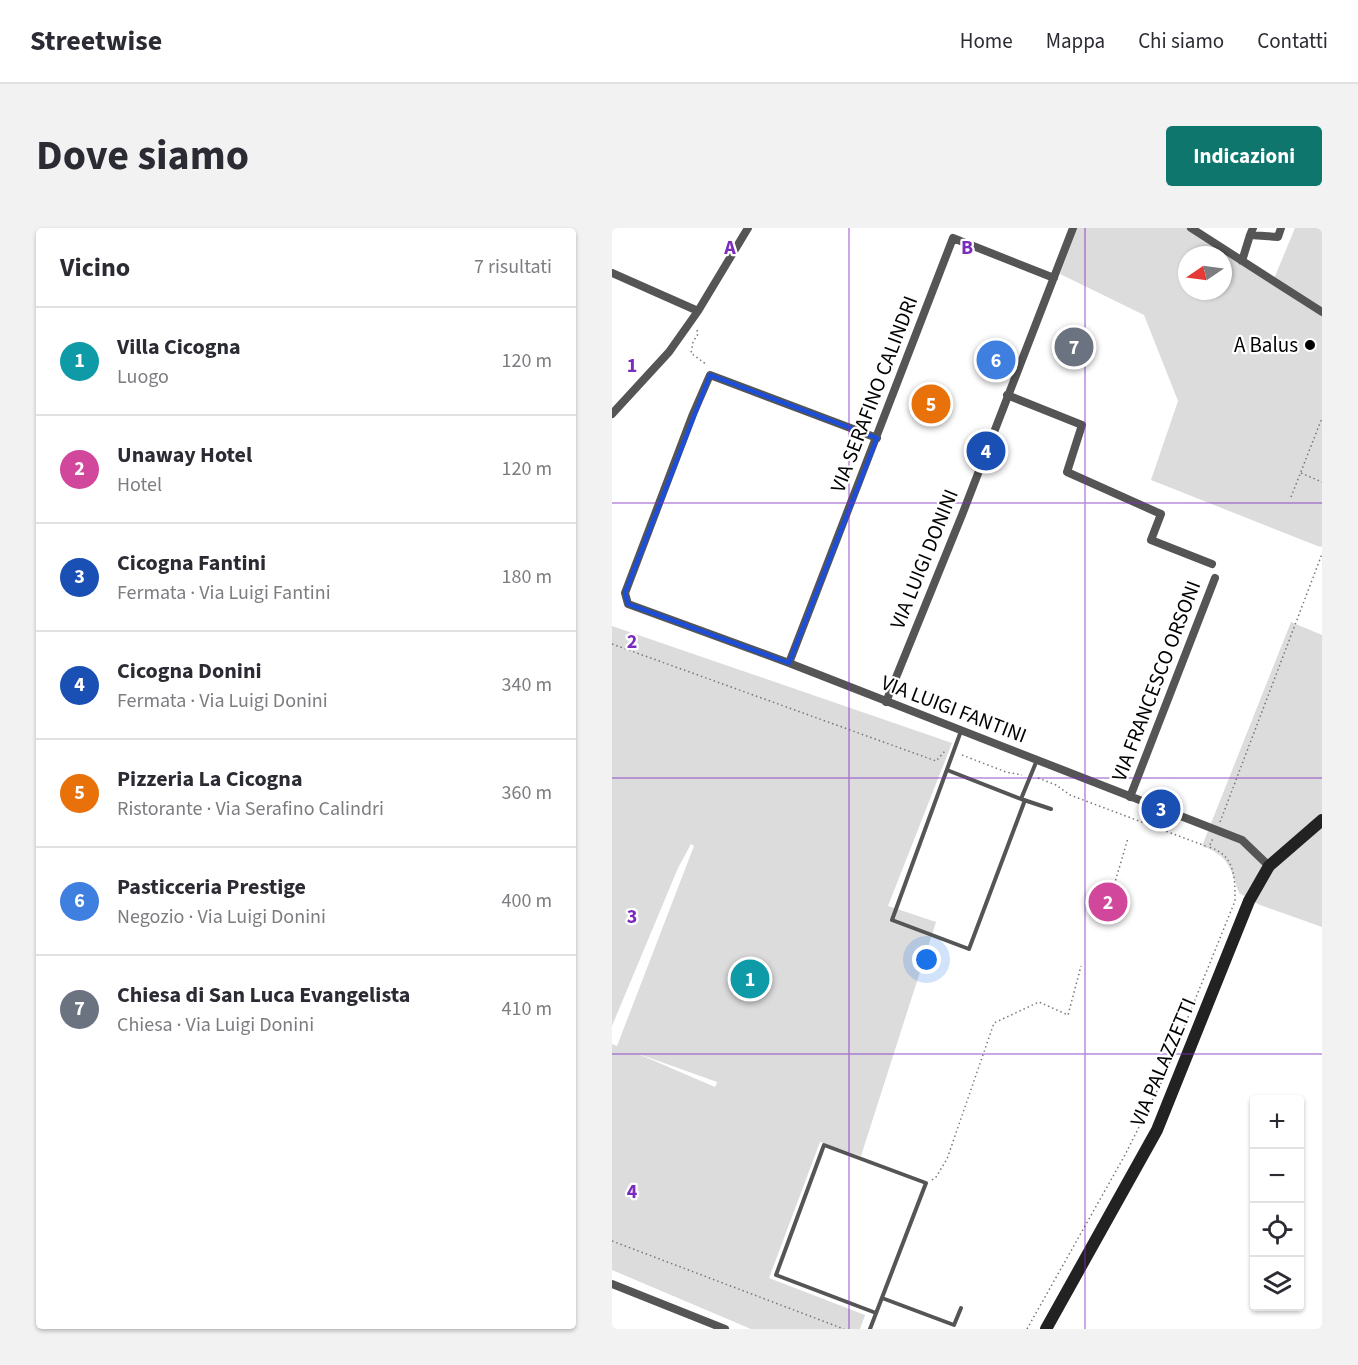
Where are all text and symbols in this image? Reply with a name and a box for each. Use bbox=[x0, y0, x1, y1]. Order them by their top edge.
text: Streetwise bbox=[30, 21, 162, 61]
text: Home bbox=[960, 26, 1013, 56]
text: Mappa bbox=[1046, 26, 1105, 56]
text: Chi siamo bbox=[1138, 26, 1224, 56]
text: Contatti bbox=[1257, 26, 1328, 56]
text: Dove siamo bbox=[36, 126, 249, 186]
button: Indicazioni bbox=[1166, 126, 1322, 186]
text: A bbox=[723, 234, 736, 262]
text: B bbox=[961, 234, 973, 262]
north arrow bbox=[1178, 246, 1232, 300]
text: Vicino bbox=[60, 249, 130, 286]
text: 7 risultati bbox=[474, 253, 552, 281]
street label: VIA SERAFINO CALINDRI bbox=[823, 291, 925, 497]
pin: 7 bbox=[1054, 324, 1094, 370]
place label: A Balus bbox=[1234, 330, 1298, 360]
text: Villa Cicogna bbox=[117, 331, 241, 363]
pin: 6 bbox=[976, 338, 1016, 382]
marker: A Balus bbox=[1303, 338, 1317, 352]
text: 1 bbox=[74, 347, 85, 375]
text: 120 m bbox=[502, 347, 552, 375]
text: 1 bbox=[627, 352, 637, 380]
text: Luogo bbox=[117, 363, 169, 391]
pin: 5 bbox=[912, 382, 950, 426]
pin: 4 bbox=[966, 428, 1006, 474]
text: Unaway Hotel bbox=[117, 439, 252, 471]
text: 2 bbox=[74, 455, 85, 483]
text: 120 m bbox=[502, 455, 552, 483]
text: Hotel bbox=[117, 471, 162, 499]
street label: VIA LUIGI DONINI bbox=[882, 485, 966, 633]
text: Cicogna Fantini bbox=[117, 547, 266, 579]
text: 3 bbox=[74, 563, 85, 591]
text: 180 m bbox=[502, 563, 552, 591]
street label: VIA FRANCESCO ORSONI bbox=[1104, 576, 1208, 786]
text: Fermata · Via Luigi Fantini bbox=[117, 579, 331, 607]
text: 2 bbox=[627, 628, 637, 656]
text: Cicogna Donini bbox=[117, 655, 262, 687]
street label: VIA LUIGI FANTINI bbox=[877, 667, 1031, 751]
text: 4 bbox=[74, 671, 85, 699]
text: 340 m bbox=[502, 671, 552, 699]
text: Fermata · Via Luigi Donini bbox=[117, 687, 328, 715]
text: Pizzeria La Cicogna bbox=[117, 763, 303, 795]
text: 5 bbox=[74, 779, 85, 807]
text: 360 m bbox=[502, 779, 552, 807]
pin: 3 bbox=[1142, 786, 1180, 832]
text: Ristorante · Via Serafino Calindri bbox=[117, 795, 384, 823]
text: Pasticceria Prestige bbox=[117, 871, 306, 903]
pin: 2 bbox=[1088, 880, 1128, 924]
text: 6 bbox=[74, 887, 85, 915]
text: 400 m bbox=[502, 887, 552, 915]
text: Negozio · Via Luigi Donini bbox=[117, 903, 326, 931]
text: 3 bbox=[627, 903, 637, 931]
your location bbox=[912, 945, 941, 974]
pin: 1 bbox=[730, 956, 770, 1002]
text: Chiesa di San Luca Evangelista bbox=[117, 979, 410, 1011]
street label: VIA PALAZZETTI bbox=[1122, 993, 1204, 1131]
text: 7 bbox=[74, 995, 85, 1023]
text: 410 m bbox=[502, 995, 552, 1023]
text: Chiesa · Via Luigi Donini bbox=[117, 1011, 314, 1039]
map controls bbox=[1250, 1095, 1304, 1311]
button: + bbox=[1250, 1095, 1304, 1149]
button: − bbox=[1250, 1149, 1304, 1203]
text: 4 bbox=[627, 1178, 638, 1206]
button: locate bbox=[1250, 1203, 1304, 1257]
button: layers bbox=[1250, 1257, 1304, 1311]

